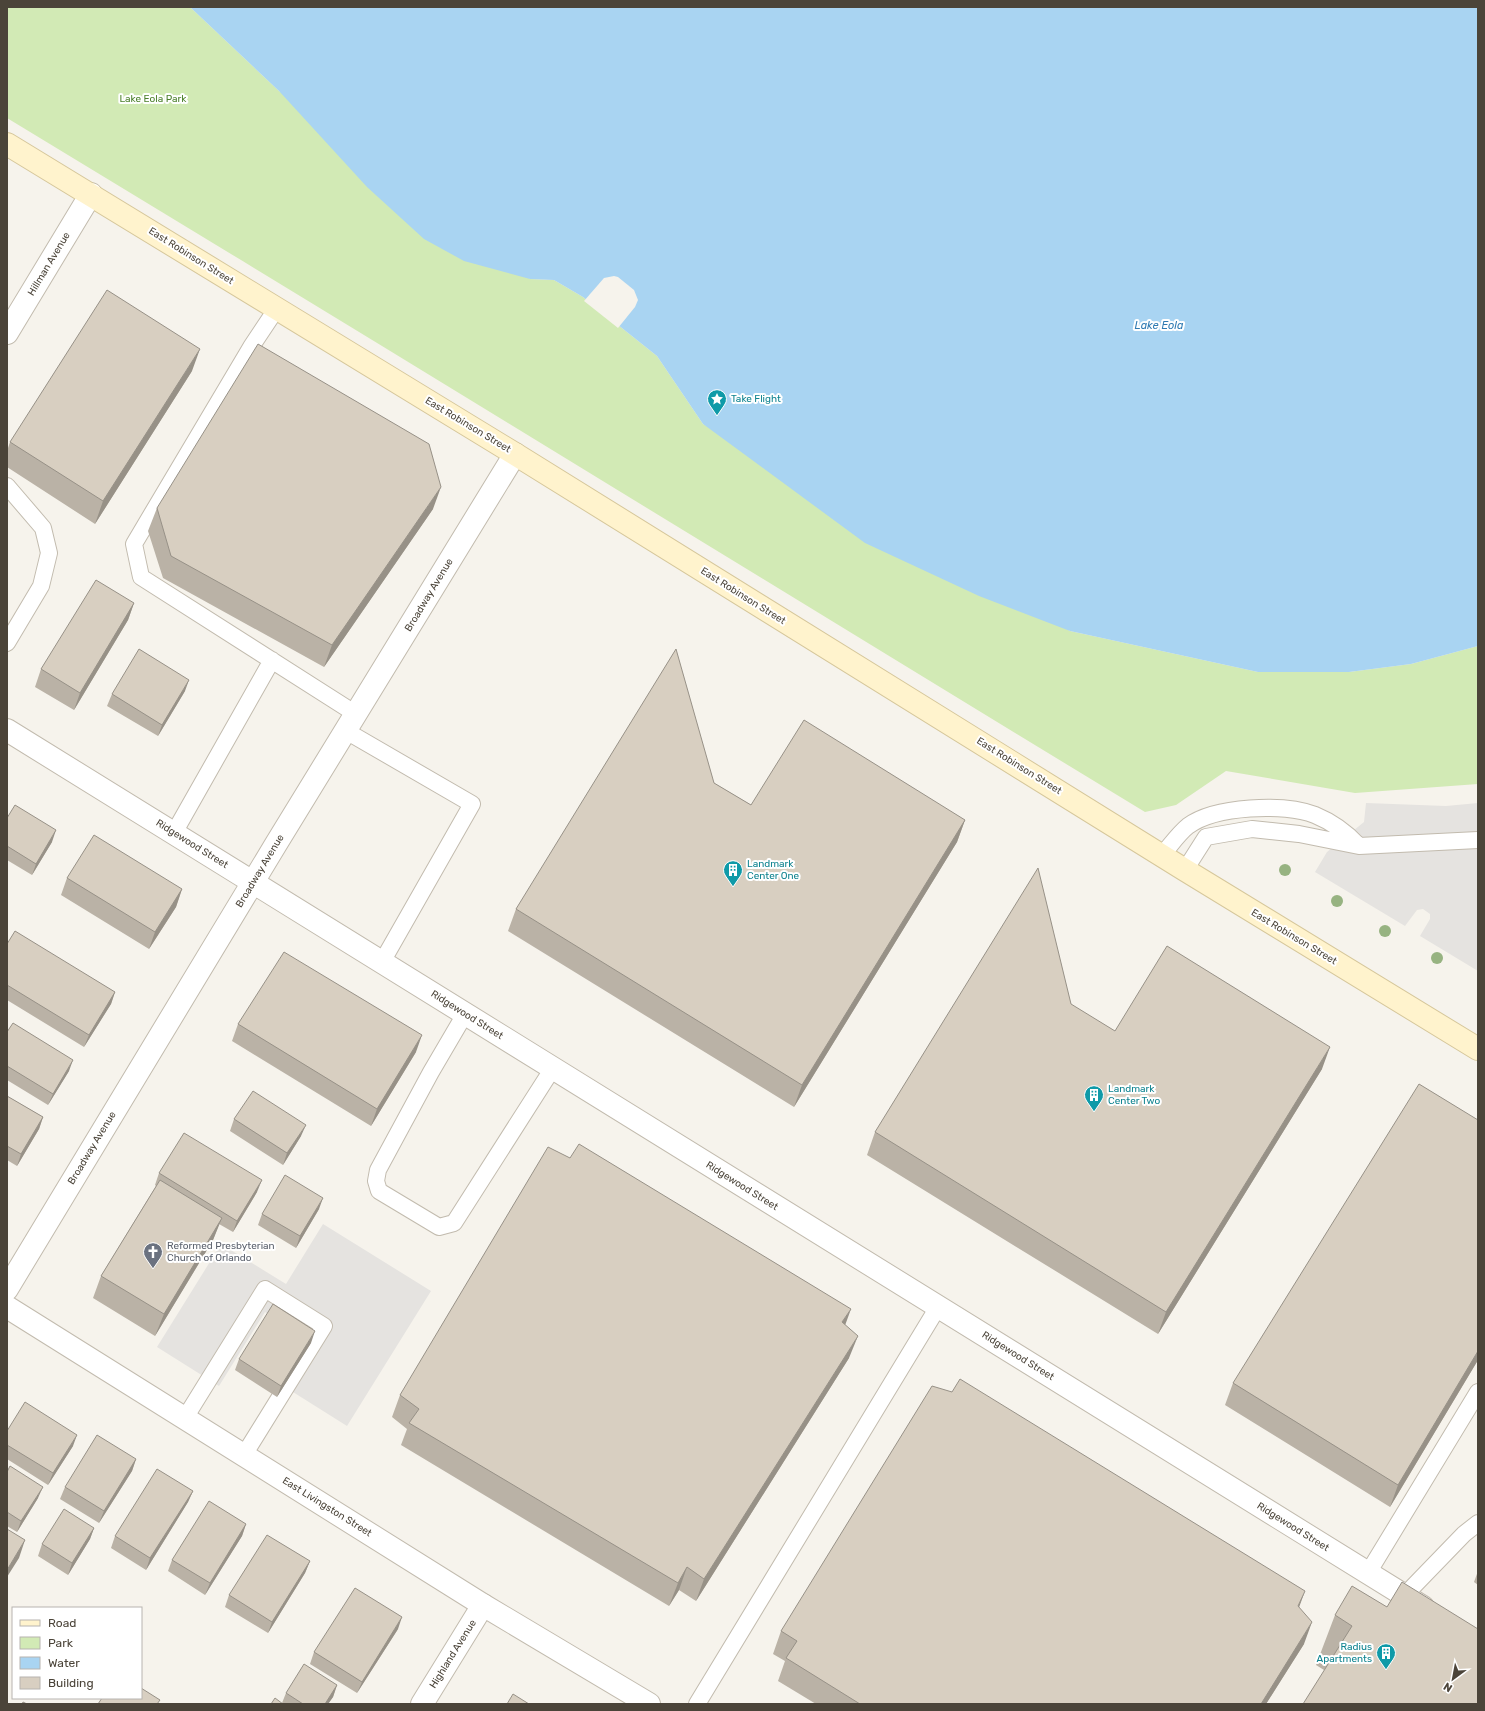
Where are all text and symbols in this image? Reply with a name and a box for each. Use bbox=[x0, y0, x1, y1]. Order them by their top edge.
park label: Lake Eola Park bbox=[119, 93, 187, 105]
street label: East Robinson Street bbox=[146, 225, 236, 287]
street label: Hillman Avenue bbox=[25, 230, 73, 298]
water label: Lake Eola bbox=[1135, 319, 1184, 332]
place icon: Take Flight bbox=[706, 388, 728, 416]
place label: Take Flight bbox=[731, 393, 781, 405]
street label: East Robinson Street bbox=[423, 395, 513, 455]
street label: Broadway Avenue bbox=[402, 556, 456, 634]
street label: East Robinson Street bbox=[698, 565, 788, 627]
street label: East Robinson Street bbox=[974, 735, 1064, 797]
street label: Ridgewood Street bbox=[154, 817, 230, 871]
street label: Broadway Avenue bbox=[233, 832, 287, 910]
place label: Landmark Center One bbox=[747, 858, 800, 882]
building icon: Landmark Center One bbox=[722, 859, 744, 887]
street label: East Robinson Street bbox=[1249, 907, 1339, 967]
street label: Ridgewood Street bbox=[429, 988, 505, 1042]
place label: Landmark Center Two bbox=[1108, 1083, 1160, 1107]
building icon: Landmark Center Two bbox=[1083, 1084, 1105, 1112]
street label: Broadway Avenue bbox=[65, 1109, 119, 1187]
street label: Ridgewood Street bbox=[704, 1159, 780, 1213]
place label: Reformed Presbyterian Church of Orlando bbox=[167, 1240, 275, 1264]
church icon: Reformed Presbyterian Church of Orlando bbox=[142, 1241, 164, 1269]
street label: Ridgewood Street bbox=[980, 1329, 1056, 1383]
street label: East Livingston Street bbox=[280, 1475, 374, 1539]
street label: Ridgewood Street bbox=[1255, 1500, 1331, 1554]
legend bbox=[12, 1607, 142, 1699]
text: Road bbox=[48, 1616, 76, 1630]
street label: Highland Avenue bbox=[427, 1617, 479, 1691]
text: Park bbox=[48, 1636, 74, 1650]
place label: Radius Apartments bbox=[1317, 1641, 1372, 1665]
building icon: Radius Apartments bbox=[1375, 1642, 1397, 1670]
text: Water bbox=[48, 1656, 80, 1670]
north arrow bbox=[1433, 1659, 1473, 1699]
text: Building bbox=[48, 1676, 94, 1690]
text: N bbox=[1441, 1679, 1455, 1695]

